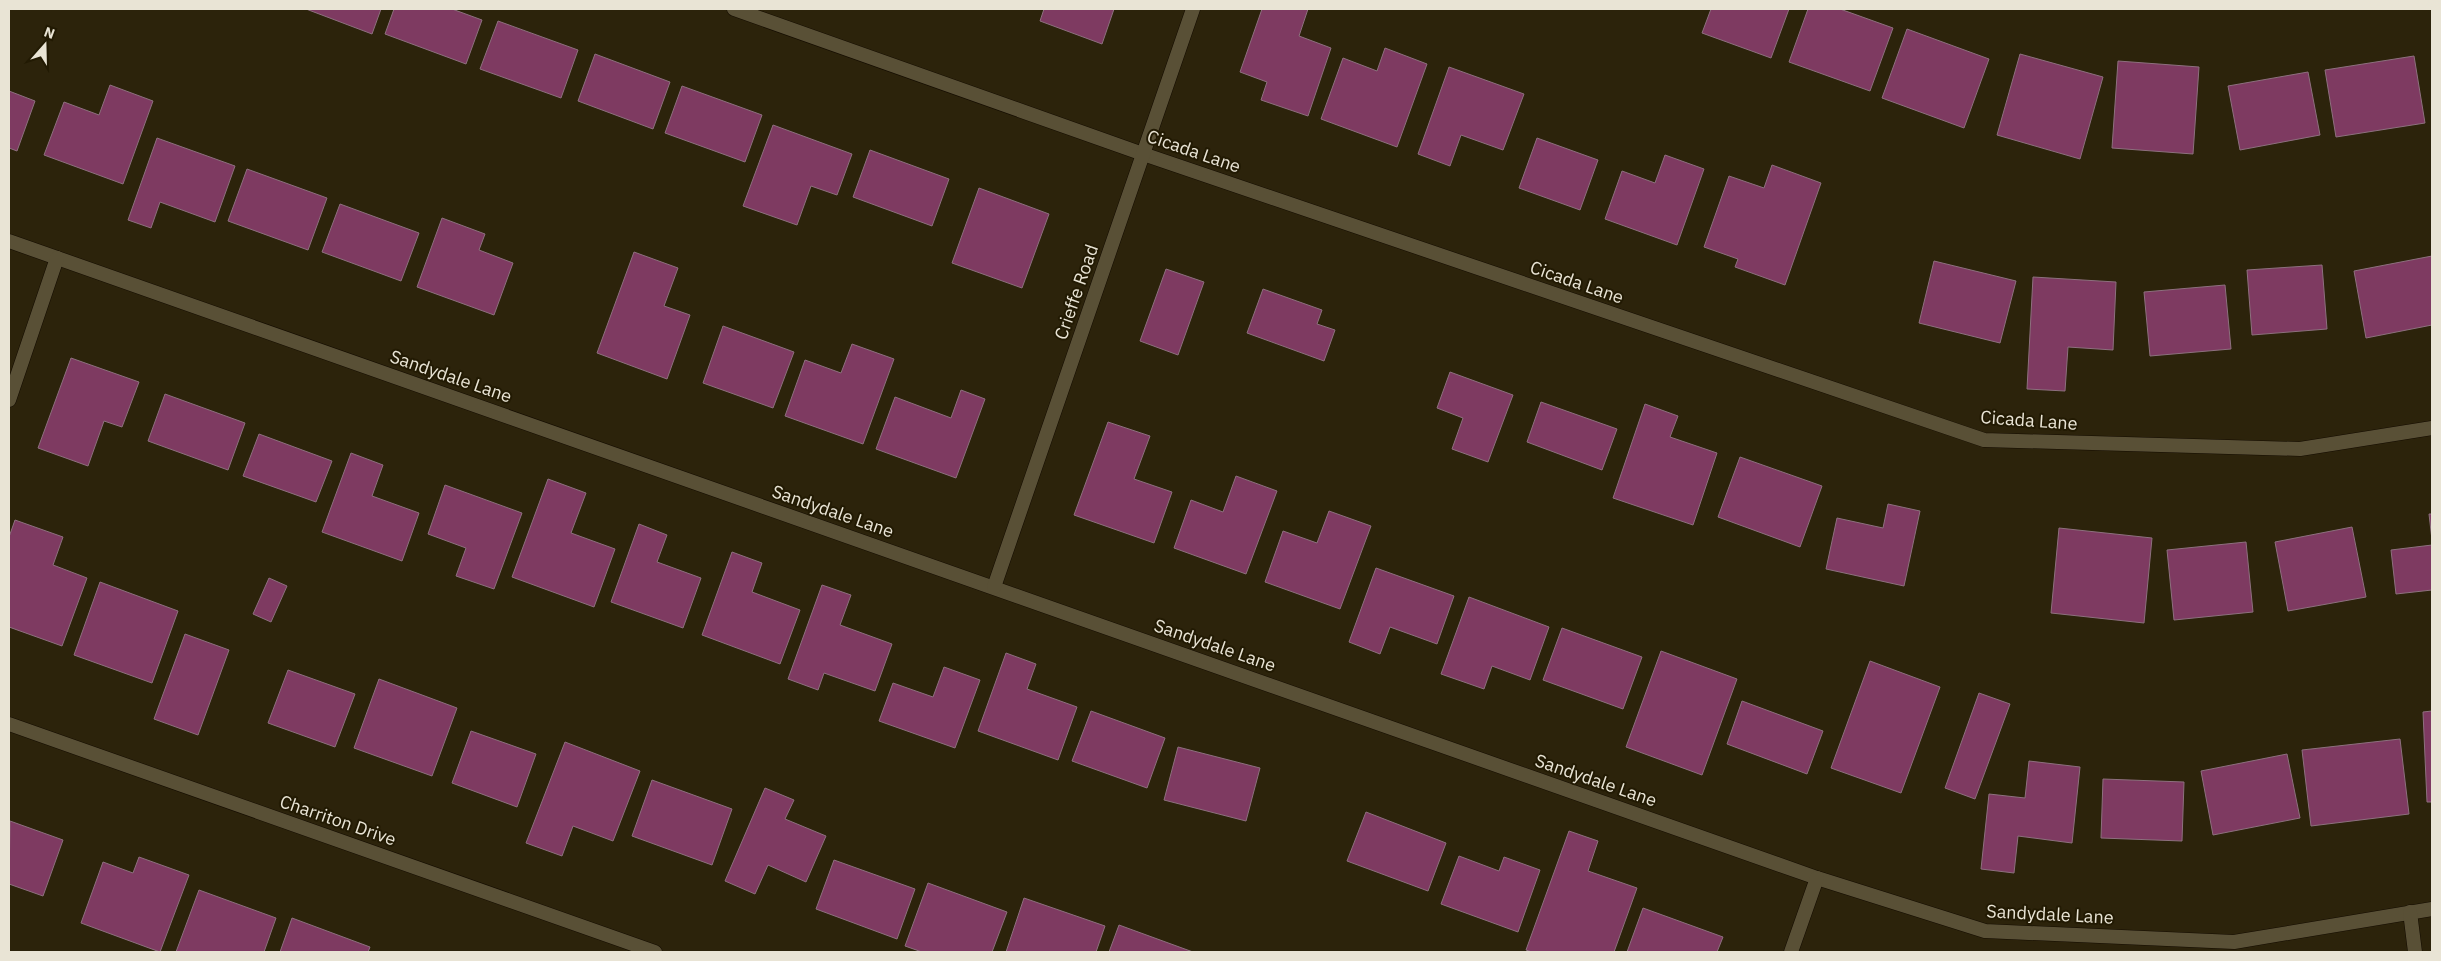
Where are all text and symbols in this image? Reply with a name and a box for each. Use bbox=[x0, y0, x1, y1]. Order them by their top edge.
north arrow bbox=[20, 20, 70, 70]
text: N bbox=[42, 23, 57, 43]
street label: Cicada Lane bbox=[1144, 124, 1244, 178]
street label: Crieffe Road bbox=[1049, 241, 1103, 343]
street label: Cicada Lane bbox=[1527, 255, 1627, 309]
street label: Sandydale Lane bbox=[387, 344, 515, 408]
street label: Cicada Lane bbox=[1980, 405, 2078, 435]
street label: Sandydale Lane bbox=[769, 479, 897, 543]
street label: Sandydale Lane bbox=[1151, 613, 1279, 677]
street label: Sandydale Lane bbox=[1532, 748, 1660, 812]
street label: Charriton Drive bbox=[277, 789, 399, 851]
street label: Sandydale Lane bbox=[1986, 899, 2114, 929]

